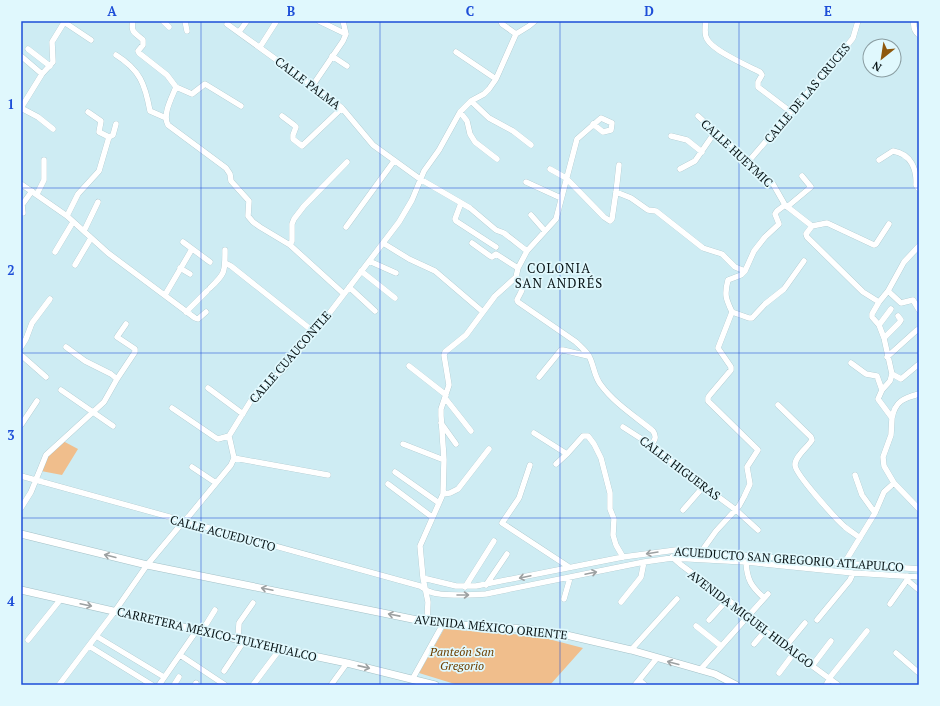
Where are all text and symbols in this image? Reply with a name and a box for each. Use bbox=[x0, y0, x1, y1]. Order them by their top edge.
text: A bbox=[107, 2, 117, 20]
text: B bbox=[287, 2, 295, 20]
text: C bbox=[466, 2, 474, 20]
text: D bbox=[644, 2, 654, 20]
text: E bbox=[824, 2, 832, 20]
north arrow bbox=[862, 38, 902, 78]
street label: CALLE DE LAS CRUCES bbox=[761, 40, 853, 146]
street label: CALLE PALMA bbox=[272, 53, 344, 113]
text: N bbox=[869, 58, 884, 75]
text: 1 bbox=[7, 95, 15, 113]
street label: CALLE HUEYMIC bbox=[698, 116, 776, 190]
district label: COLONIA SAN ANDRÉS bbox=[515, 259, 603, 292]
text: 2 bbox=[7, 261, 15, 279]
street label: CALLE CUAUCONTLE bbox=[246, 308, 334, 406]
text: 3 bbox=[7, 426, 15, 444]
street label: CALLE HIGUERAS bbox=[637, 433, 723, 503]
street label: CALLE ACUEDUCTO bbox=[168, 512, 278, 554]
street label: ACUEDUCTO SAN GREGORIO ATLAPULCO bbox=[674, 543, 905, 575]
one-way arrow bbox=[646, 549, 659, 557]
one-way arrow bbox=[103, 551, 116, 559]
street label: AVENIDA MIGUEL HIDALGO bbox=[685, 567, 817, 671]
one-way arrow bbox=[584, 569, 597, 577]
one-way arrow bbox=[518, 573, 531, 581]
one-way arrow bbox=[261, 585, 274, 593]
one-way arrow bbox=[456, 591, 469, 599]
text: 4 bbox=[7, 592, 15, 610]
one-way arrow bbox=[79, 602, 92, 610]
street label: CARRETERA MÉXICO-TULYEHUALCO bbox=[116, 604, 318, 664]
one-way arrow bbox=[388, 611, 401, 619]
street label: AVENIDA MÉXICO ORIENTE bbox=[414, 612, 568, 642]
park label: Panteón San Gregorio bbox=[429, 644, 494, 673]
one-way arrow bbox=[667, 658, 680, 666]
one-way arrow bbox=[357, 663, 370, 671]

